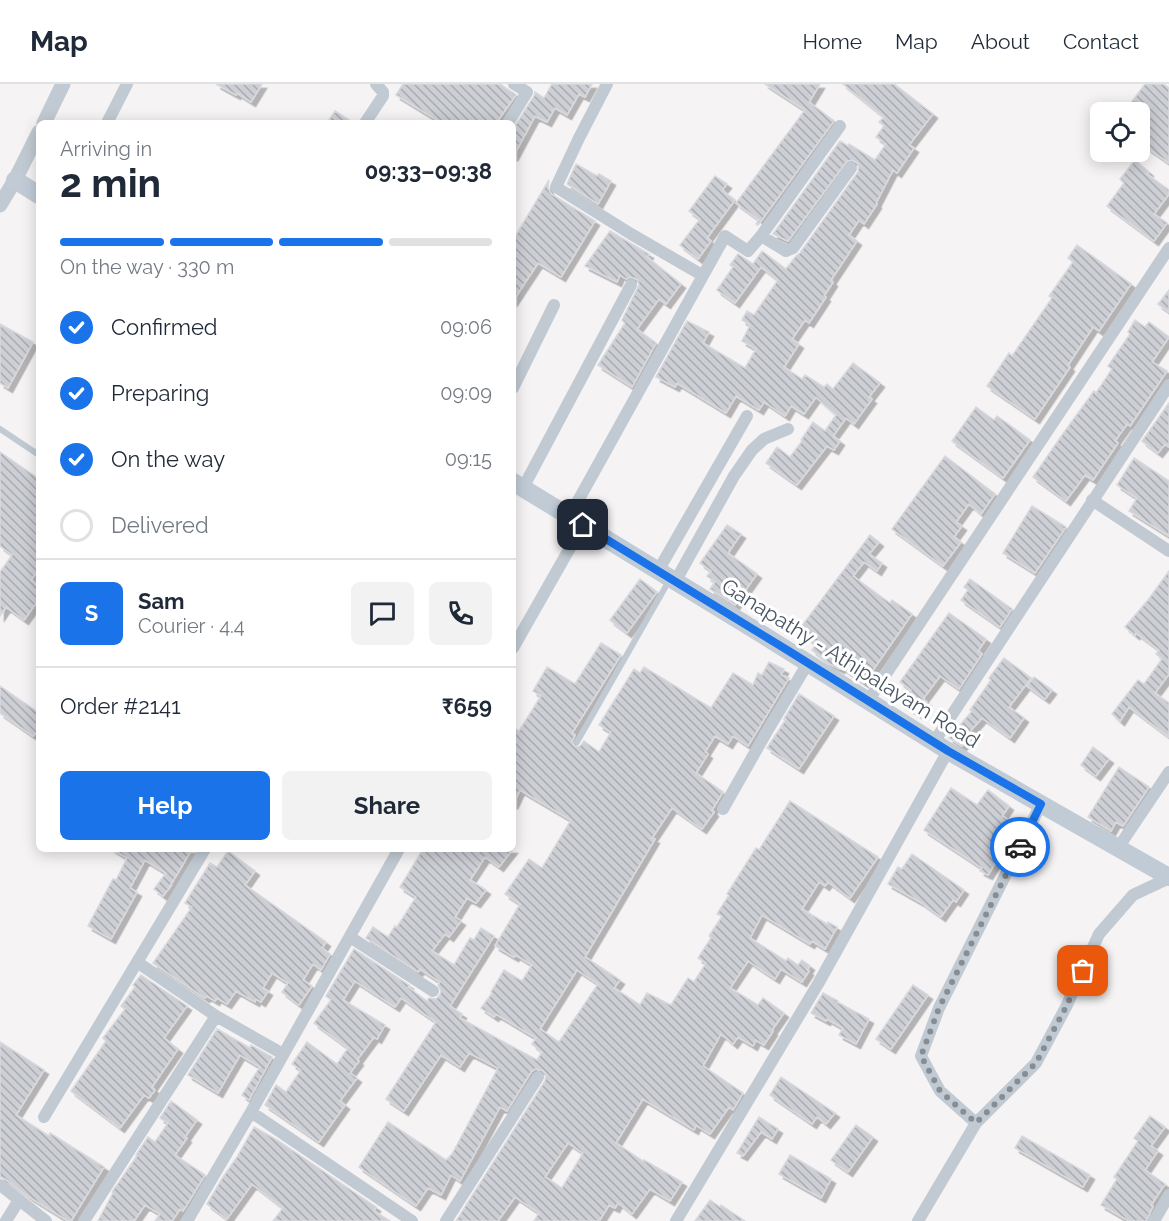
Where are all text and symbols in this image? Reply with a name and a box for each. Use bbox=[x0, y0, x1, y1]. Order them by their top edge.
text: Map bbox=[30, 25, 88, 58]
text: Home bbox=[803, 29, 862, 54]
text: Map bbox=[895, 29, 938, 54]
text: About bbox=[971, 29, 1030, 54]
text: Contact bbox=[1063, 29, 1139, 54]
map controls bbox=[1090, 102, 1150, 162]
button: locate bbox=[1090, 102, 1150, 162]
text: Arriving in bbox=[60, 137, 152, 161]
text: 09:33–09:38 bbox=[365, 158, 492, 184]
text: 2 min bbox=[60, 160, 161, 206]
text: On the way · 330 m bbox=[60, 255, 234, 279]
icon: check bbox=[60, 311, 93, 344]
text: Confirmed bbox=[111, 314, 218, 340]
text: 09:06 bbox=[440, 315, 492, 339]
icon: check bbox=[60, 377, 93, 410]
text: Preparing bbox=[111, 380, 209, 406]
text: 09:09 bbox=[440, 381, 492, 405]
icon: check bbox=[60, 443, 93, 476]
text: On the way bbox=[111, 446, 225, 472]
text: 09:15 bbox=[445, 447, 492, 471]
pin bbox=[557, 499, 608, 550]
icon: home bbox=[566, 508, 599, 541]
text: Delivered bbox=[111, 512, 209, 538]
street label: Ganapathy - Athipalayam Road bbox=[717, 573, 985, 753]
button: chat bbox=[351, 582, 414, 645]
button: phone bbox=[429, 582, 492, 645]
text: Sam bbox=[138, 588, 185, 614]
text: S bbox=[85, 600, 98, 626]
text: Courier · 4.4 bbox=[138, 614, 245, 638]
text: Order #2141 bbox=[60, 693, 181, 719]
text: ₹659 bbox=[442, 693, 492, 719]
button: Help bbox=[60, 771, 270, 840]
button: Share bbox=[282, 771, 492, 840]
courier bbox=[990, 817, 1050, 877]
icon: car bbox=[1004, 831, 1037, 864]
pin bbox=[1057, 945, 1108, 996]
icon: bag bbox=[1066, 954, 1099, 987]

